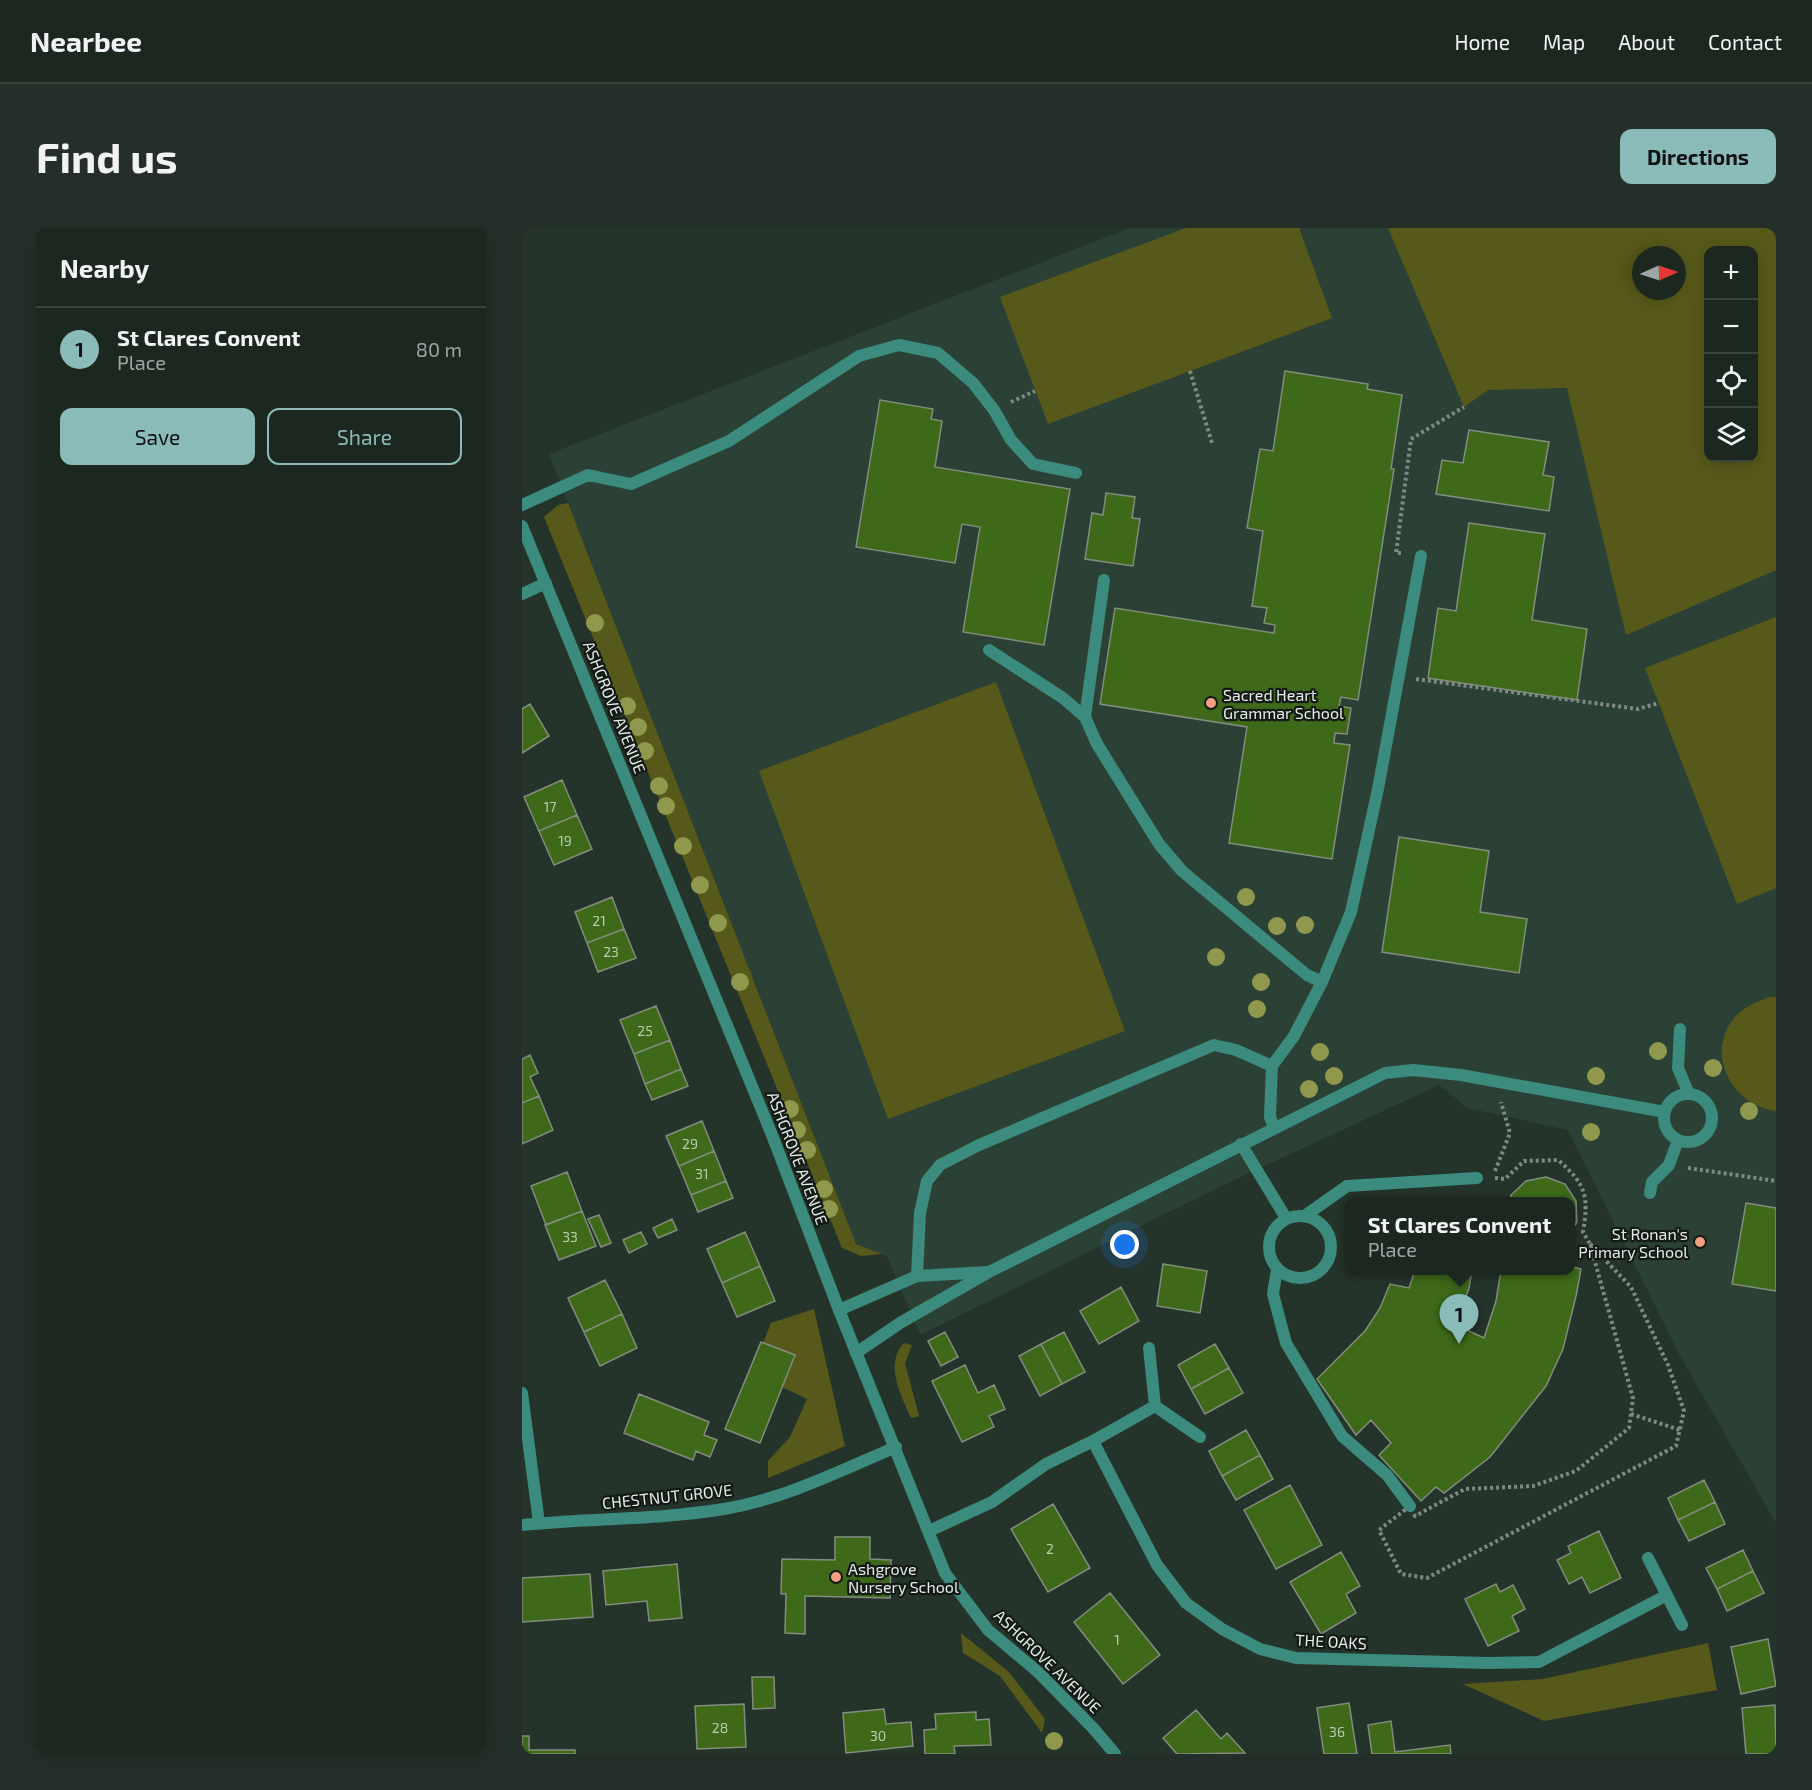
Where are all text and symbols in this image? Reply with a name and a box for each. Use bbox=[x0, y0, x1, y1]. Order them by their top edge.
text: Nearbee bbox=[30, 24, 142, 58]
text: Home bbox=[1454, 29, 1510, 54]
text: Map bbox=[1543, 29, 1585, 54]
text: About bbox=[1618, 29, 1675, 54]
text: Contact bbox=[1708, 29, 1782, 54]
button: Directions bbox=[1620, 129, 1776, 184]
text: Find us bbox=[36, 131, 178, 181]
north arrow bbox=[1632, 246, 1686, 300]
map controls bbox=[1704, 246, 1758, 462]
button: + bbox=[1704, 246, 1758, 300]
text: Nearby bbox=[60, 252, 149, 283]
button: − bbox=[1704, 300, 1758, 354]
text: St Clares Convent bbox=[117, 324, 300, 350]
text: 1 bbox=[75, 337, 84, 361]
text: 80 m bbox=[416, 337, 462, 361]
text: Place bbox=[117, 350, 166, 374]
button: locate bbox=[1704, 354, 1758, 408]
button: Save bbox=[60, 408, 255, 465]
button: Share bbox=[267, 408, 462, 465]
button: layers bbox=[1704, 408, 1758, 462]
street label: ASHGROVE AVENUE bbox=[580, 638, 650, 776]
place label: Sacred Heart Grammar School bbox=[1223, 685, 1344, 722]
marker: Sacred Heart Grammar School bbox=[1204, 696, 1218, 710]
house number: 17 bbox=[544, 798, 556, 815]
house number: 19 bbox=[558, 832, 572, 849]
house number: 21 bbox=[592, 912, 606, 929]
house number: 23 bbox=[603, 943, 619, 960]
house number: 25 bbox=[637, 1022, 653, 1039]
street label: ASHGROVE AVENUE bbox=[764, 1089, 832, 1227]
house number: 29 bbox=[682, 1135, 698, 1152]
house number: 31 bbox=[695, 1165, 709, 1182]
popup bbox=[1344, 1197, 1575, 1275]
text: St Clares Convent bbox=[1368, 1211, 1551, 1237]
place label: St Ronan's Primary School bbox=[1578, 1224, 1688, 1261]
house number: 33 bbox=[562, 1228, 578, 1245]
your location bbox=[1110, 1230, 1139, 1259]
marker: St Ronan's Primary School bbox=[1693, 1235, 1707, 1249]
text: Place bbox=[1368, 1237, 1417, 1261]
pin: 1 bbox=[1440, 1294, 1478, 1344]
street label: CHESTNUT GROVE bbox=[601, 1480, 733, 1512]
house number: 2 bbox=[1046, 1540, 1054, 1557]
place label: Ashgrove Nursery School bbox=[848, 1559, 959, 1596]
marker: Ashgrove Nursery School bbox=[829, 1570, 843, 1584]
street label: ASHGROVE AVENUE bbox=[991, 1605, 1105, 1717]
street label: THE OAKS bbox=[1295, 1630, 1367, 1652]
house number: 1 bbox=[1114, 1631, 1120, 1648]
house number: 28 bbox=[712, 1719, 728, 1736]
house number: 36 bbox=[1329, 1723, 1345, 1740]
house number: 30 bbox=[870, 1727, 886, 1744]

